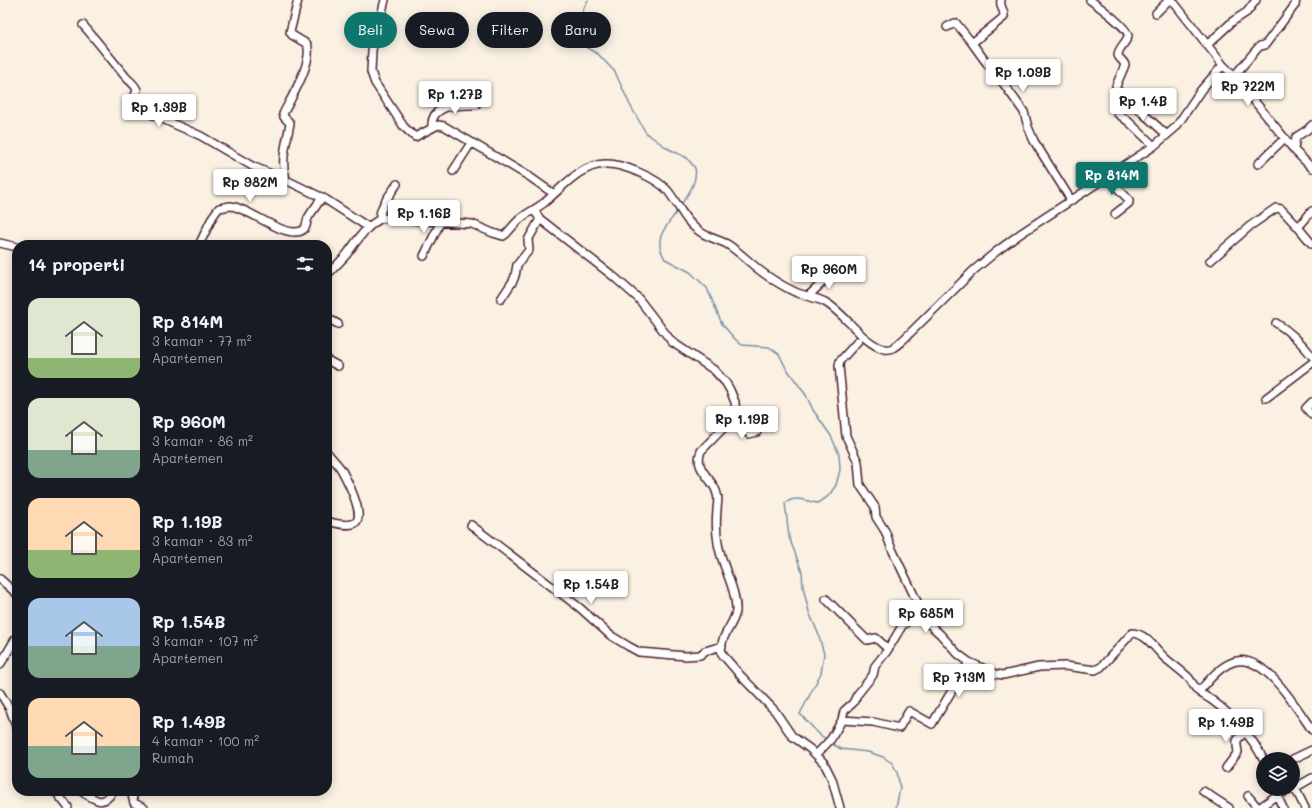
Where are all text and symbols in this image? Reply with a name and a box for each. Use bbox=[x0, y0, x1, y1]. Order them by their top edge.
chip: Beli bbox=[344, 12, 397, 48]
chip: Sewa bbox=[405, 12, 469, 48]
chip: Filter bbox=[477, 12, 543, 48]
chip: Baru bbox=[551, 12, 611, 48]
pin: Rp 1.09B bbox=[982, 59, 1064, 93]
text: Rp 1.09B bbox=[995, 63, 1051, 80]
pin: Rp 722M bbox=[1211, 73, 1285, 107]
text: Rp 722M bbox=[1221, 77, 1275, 94]
pin: Rp 1.27B bbox=[414, 81, 496, 115]
text: Rp 1.27B bbox=[428, 85, 482, 102]
pin: Rp 1.4B bbox=[1106, 88, 1180, 122]
text: Rp 1.4B bbox=[1119, 92, 1167, 109]
pin: Rp 1.39B bbox=[118, 94, 200, 128]
text: Rp 1.39B bbox=[131, 98, 187, 115]
pin: Rp 814M bbox=[1075, 162, 1149, 196]
text: Rp 814M bbox=[1085, 166, 1139, 183]
pin: Rp 982M bbox=[213, 169, 287, 203]
text: Rp 982M bbox=[222, 173, 278, 190]
pin: Rp 1.16B bbox=[383, 200, 465, 234]
text: Rp 1.16B bbox=[397, 204, 451, 221]
text: 14 properti bbox=[28, 253, 125, 275]
icon: filters bbox=[294, 253, 316, 275]
pin: Rp 960M bbox=[792, 256, 866, 290]
text: Rp 960M bbox=[801, 260, 857, 277]
text: Rp 814M bbox=[152, 310, 223, 332]
icon: home bbox=[60, 314, 108, 362]
text: 3 kamar · 77 m² bbox=[152, 332, 252, 349]
text: Apartemen bbox=[152, 349, 223, 366]
pin: Rp 1.19B bbox=[701, 406, 783, 440]
text: Rp 960M bbox=[152, 410, 226, 432]
text: Rp 1.19B bbox=[715, 410, 769, 427]
icon: home bbox=[60, 414, 108, 462]
text: 3 kamar · 86 m² bbox=[152, 432, 253, 449]
text: Apartemen bbox=[152, 449, 223, 466]
text: Rp 1.19B bbox=[152, 510, 223, 532]
icon: home bbox=[60, 514, 108, 562]
text: 3 kamar · 83 m² bbox=[152, 532, 253, 549]
text: Apartemen bbox=[152, 549, 223, 566]
pin: Rp 1.54B bbox=[550, 571, 632, 605]
text: Rp 1.54B bbox=[563, 575, 619, 592]
pin: Rp 685M bbox=[889, 600, 963, 634]
text: Rp 685M bbox=[898, 604, 954, 621]
text: Rp 1.54B bbox=[152, 610, 226, 632]
icon: home bbox=[60, 614, 108, 662]
text: 3 kamar · 107 m² bbox=[152, 632, 258, 649]
text: Apartemen bbox=[152, 649, 223, 666]
pin: Rp 713M bbox=[922, 664, 996, 698]
text: Rp 713M bbox=[932, 668, 986, 685]
pin: Rp 1.49B bbox=[1185, 709, 1267, 743]
text: Rp 1.49B bbox=[152, 710, 226, 732]
text: Rp 1.49B bbox=[1198, 713, 1254, 730]
icon: home bbox=[60, 714, 108, 762]
text: 4 kamar · 100 m² bbox=[152, 732, 259, 749]
text: Rumah bbox=[152, 749, 193, 766]
map controls bbox=[1256, 752, 1300, 796]
button: layers bbox=[1256, 752, 1300, 796]

